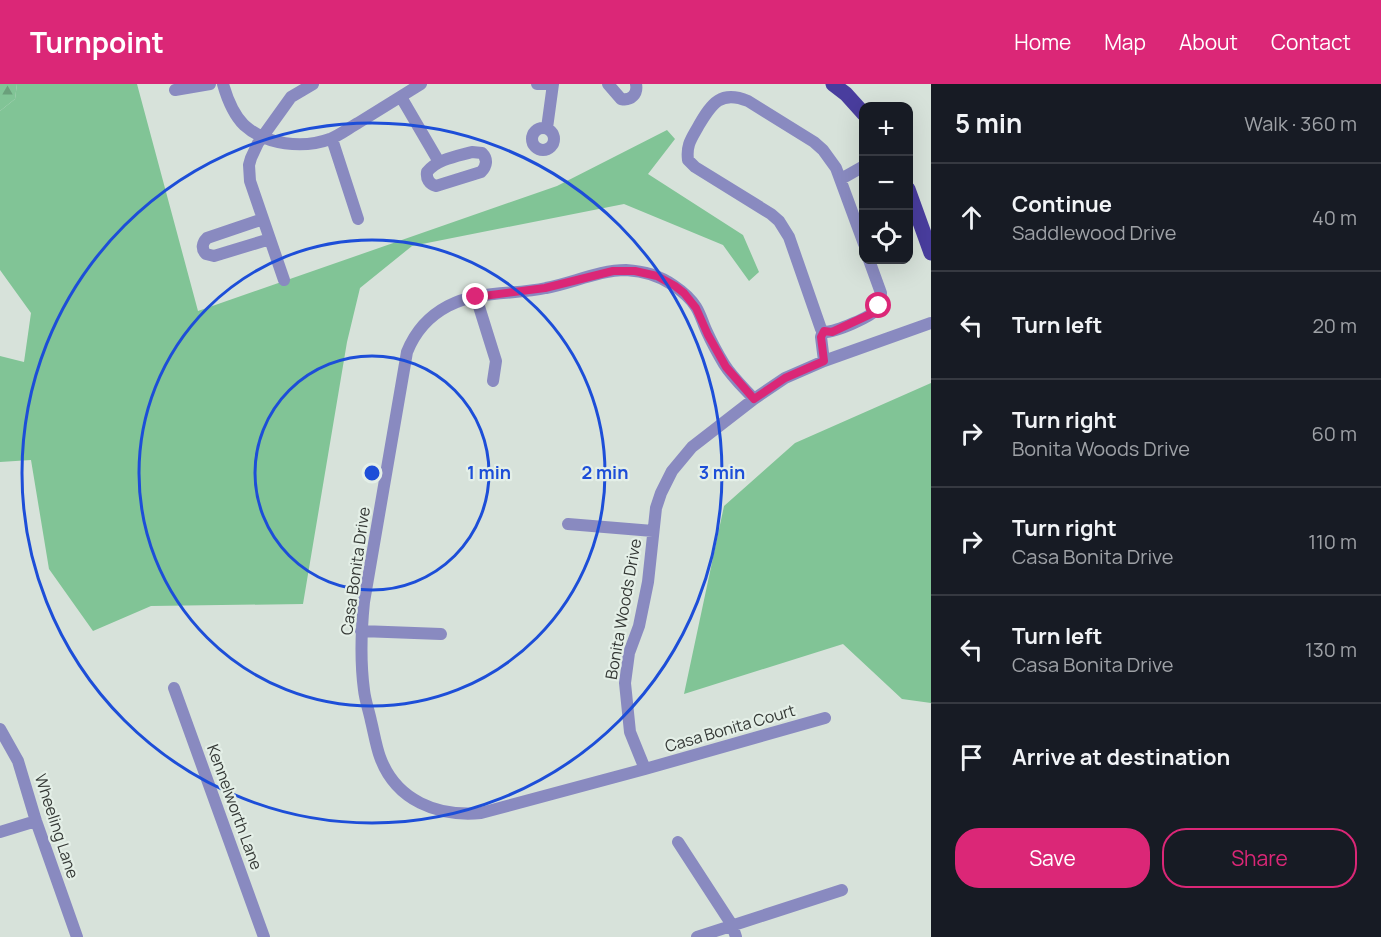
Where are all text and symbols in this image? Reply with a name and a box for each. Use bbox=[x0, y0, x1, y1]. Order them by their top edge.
text: Turnpoint bbox=[30, 23, 164, 61]
text: Home bbox=[1014, 28, 1071, 56]
text: Map bbox=[1104, 28, 1146, 56]
text: About bbox=[1179, 28, 1238, 56]
text: Contact bbox=[1271, 28, 1351, 56]
map controls bbox=[859, 102, 913, 264]
button: + bbox=[859, 102, 913, 156]
text: 5 min bbox=[955, 105, 1022, 141]
text: Walk · 360 m bbox=[1244, 110, 1357, 137]
button: − bbox=[859, 156, 913, 210]
text: Continue bbox=[1012, 189, 1112, 219]
icon: ahead bbox=[955, 201, 988, 234]
text: 40 m bbox=[1312, 204, 1357, 231]
button: locate bbox=[859, 210, 913, 264]
text: Saddlewood Drive bbox=[1012, 219, 1176, 246]
route end bbox=[462, 283, 488, 309]
route start bbox=[865, 292, 891, 318]
icon: left bbox=[955, 309, 988, 342]
text: Turn left bbox=[1012, 310, 1102, 340]
text: 20 m bbox=[1312, 312, 1357, 339]
text: Turn right bbox=[1012, 405, 1117, 435]
icon: right bbox=[955, 417, 988, 450]
text: 60 m bbox=[1311, 420, 1357, 447]
text: Bonita Woods Drive bbox=[1012, 435, 1190, 462]
text: 1 min bbox=[467, 460, 511, 484]
text: 2 min bbox=[582, 460, 628, 484]
text: 3 min bbox=[699, 460, 745, 484]
centre of rings bbox=[362, 463, 382, 483]
street label: Casa Bonita Drive bbox=[335, 505, 375, 637]
text: Turn right bbox=[1012, 513, 1117, 543]
icon: right bbox=[955, 525, 988, 558]
text: 110 m bbox=[1308, 528, 1357, 555]
street label: Bonita Woods Drive bbox=[600, 537, 646, 681]
text: Casa Bonita Drive bbox=[1012, 543, 1174, 570]
text: Turn left bbox=[1012, 621, 1102, 651]
icon: left bbox=[955, 633, 988, 666]
text: 130 m bbox=[1305, 636, 1357, 663]
text: Casa Bonita Drive bbox=[1012, 651, 1174, 678]
street label: Casa Bonita Court bbox=[662, 699, 798, 757]
street label: Kennelworth Lane bbox=[202, 741, 268, 873]
icon: arrive bbox=[955, 741, 988, 774]
text: Arrive at destination bbox=[1012, 742, 1230, 772]
street label: Wheeling Lane bbox=[30, 771, 84, 881]
button: Save bbox=[955, 828, 1150, 888]
button: Share bbox=[1162, 828, 1357, 888]

